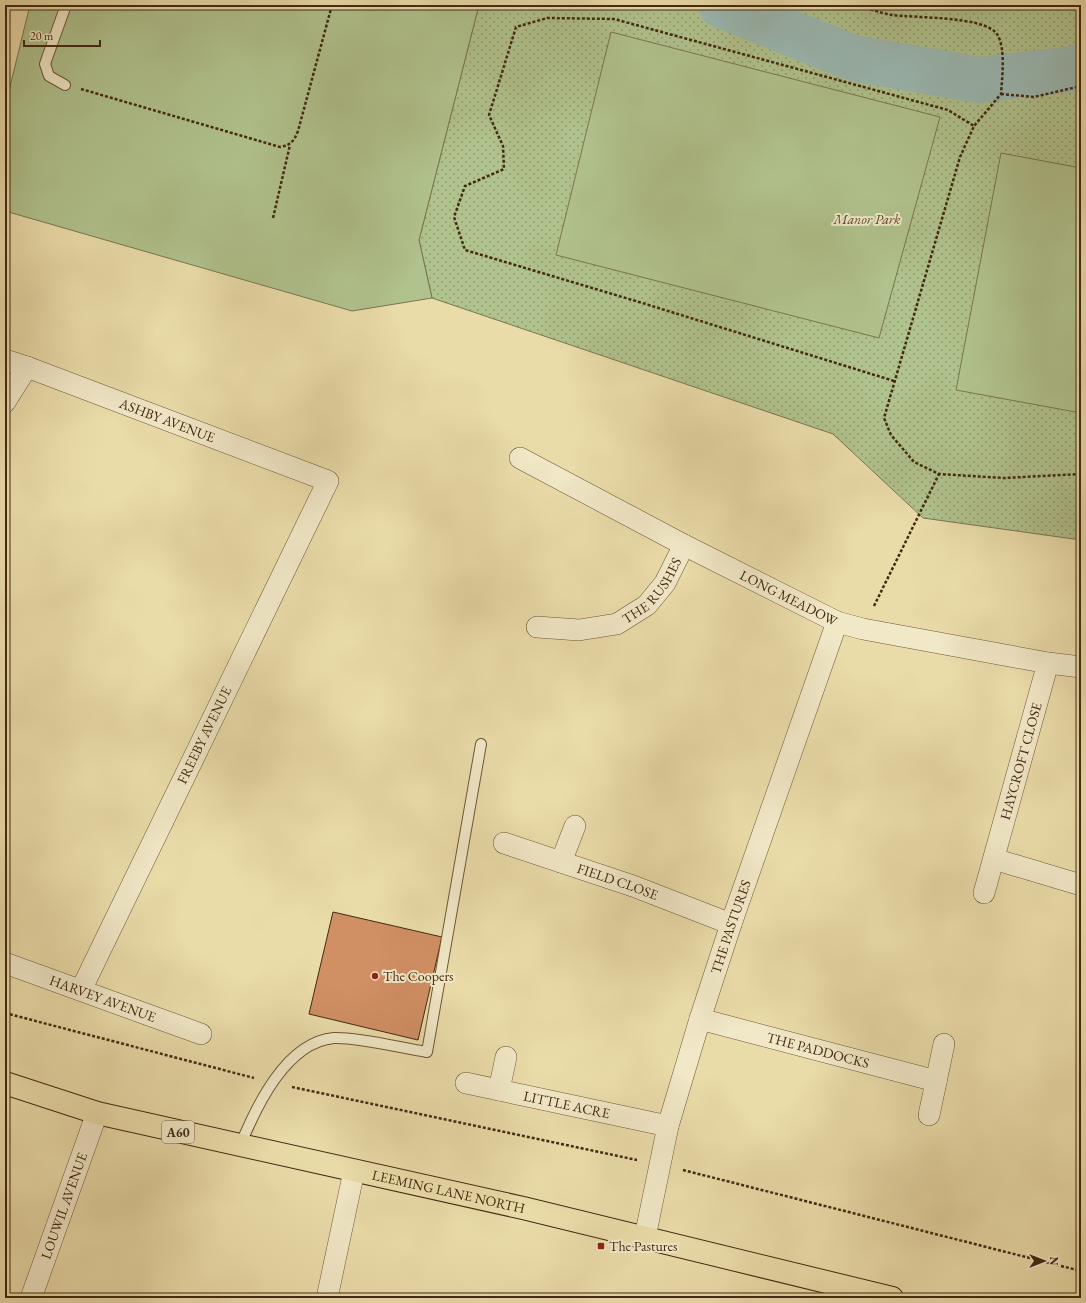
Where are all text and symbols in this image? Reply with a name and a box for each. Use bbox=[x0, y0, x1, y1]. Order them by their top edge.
scale bar bbox=[24, 22, 100, 48]
text: 20 m bbox=[30, 28, 54, 44]
park label: Manor Park bbox=[833, 210, 901, 228]
street label: ASHBY AVENUE bbox=[116, 393, 218, 446]
street label: THE RUSHES bbox=[618, 554, 685, 628]
street label: LONG MEADOW bbox=[737, 566, 842, 630]
street label: FREEBY AVENUE bbox=[173, 683, 235, 787]
street label: HAYCROFT CLOSE bbox=[996, 700, 1046, 822]
street label: FIELD CLOSE bbox=[575, 859, 661, 904]
street label: THE PASTURES bbox=[706, 877, 755, 976]
place label: The Coopers bbox=[383, 967, 454, 985]
street label: HARVEY AVENUE bbox=[47, 971, 159, 1026]
marker: The Coopers bbox=[370, 971, 380, 981]
street label: THE PADDOCKS bbox=[765, 1028, 871, 1072]
street label: LITTLE ACRE bbox=[522, 1087, 612, 1122]
road number: A60 bbox=[162, 1121, 194, 1143]
street label: LOUWIL AVENUE bbox=[37, 1150, 91, 1262]
street label: LEEMING LANE NORTH bbox=[370, 1166, 527, 1217]
place label: The Pastures bbox=[609, 1237, 678, 1255]
marker: The Pastures bbox=[596, 1241, 606, 1251]
north arrow bbox=[1024, 1241, 1064, 1281]
text: N bbox=[1047, 1257, 1061, 1266]

